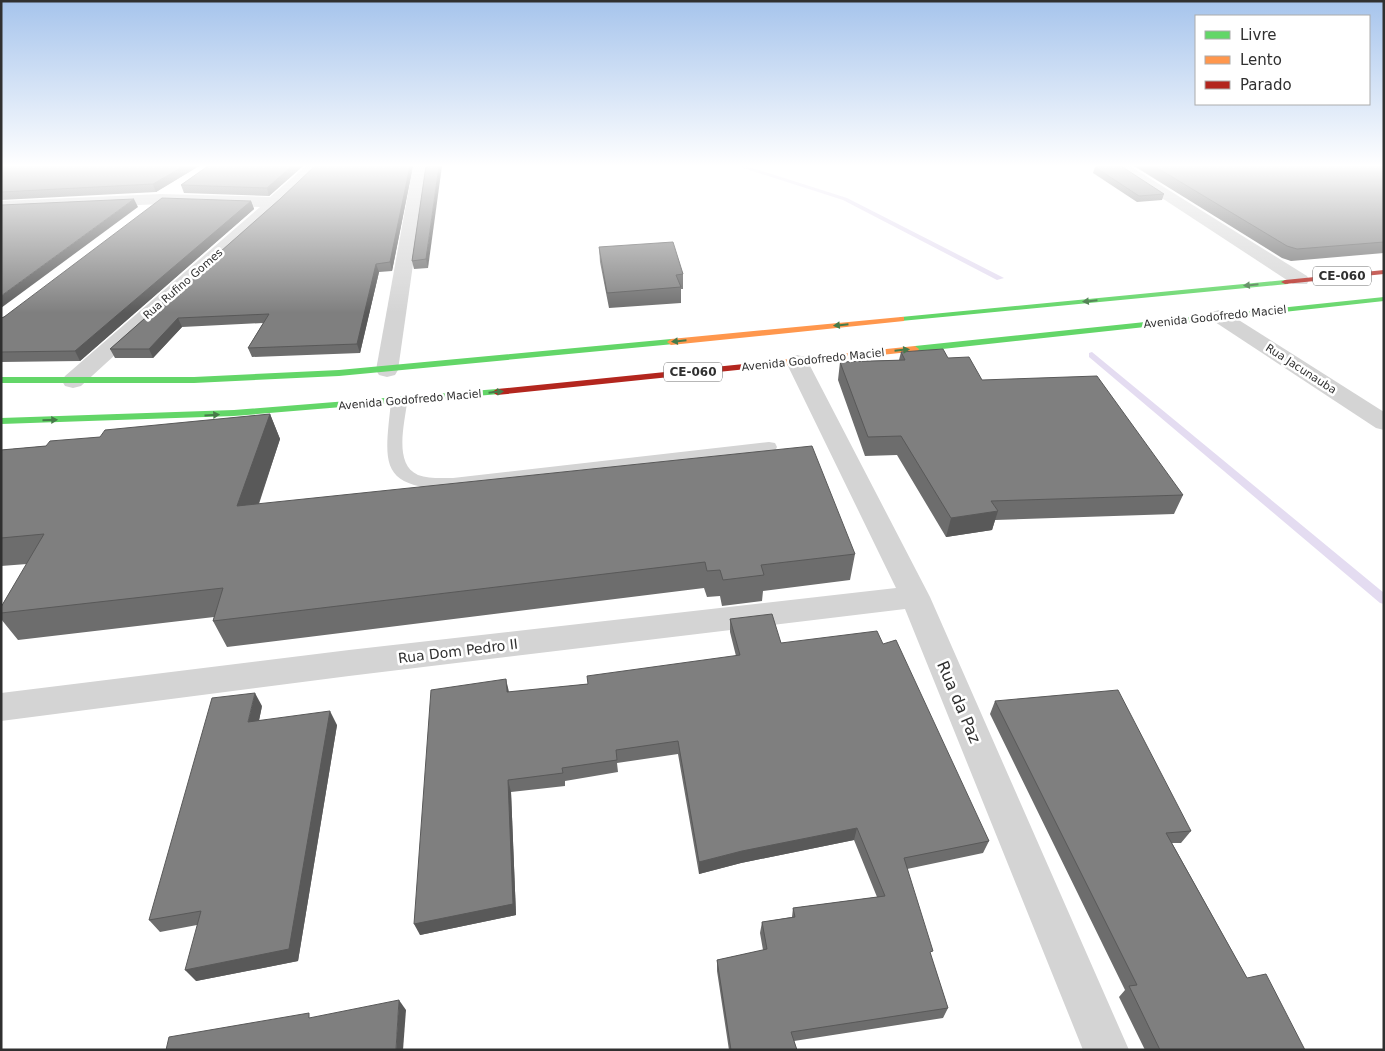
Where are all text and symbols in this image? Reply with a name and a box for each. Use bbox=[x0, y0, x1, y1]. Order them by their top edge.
legend bbox=[1195, 15, 1370, 105]
text: Livre bbox=[1240, 26, 1276, 44]
text: Lento bbox=[1240, 51, 1282, 69]
text: Parado bbox=[1240, 76, 1292, 94]
street label: Rua Rufino Gomes bbox=[141, 246, 226, 322]
road number: CE-060 bbox=[1313, 266, 1371, 286]
one-way arrow bbox=[1243, 281, 1259, 289]
one-way arrow bbox=[1081, 297, 1097, 305]
street label: Avenida Godofredo Maciel bbox=[1143, 303, 1287, 331]
one-way arrow bbox=[833, 322, 849, 330]
one-way arrow bbox=[671, 338, 687, 346]
street label: Rua Jacunauba bbox=[1263, 341, 1339, 397]
street label: Avenida Godofredo Maciel bbox=[741, 346, 885, 374]
one-way arrow bbox=[894, 346, 910, 354]
road number: CE-060 bbox=[664, 362, 722, 382]
street label: Avenida Godofredo Maciel bbox=[338, 387, 482, 413]
one-way arrow bbox=[489, 388, 505, 396]
one-way arrow bbox=[205, 411, 221, 419]
one-way arrow bbox=[42, 416, 58, 424]
street label: Rua Dom Pedro II bbox=[397, 636, 519, 666]
street label: Rua da Paz bbox=[933, 658, 985, 746]

